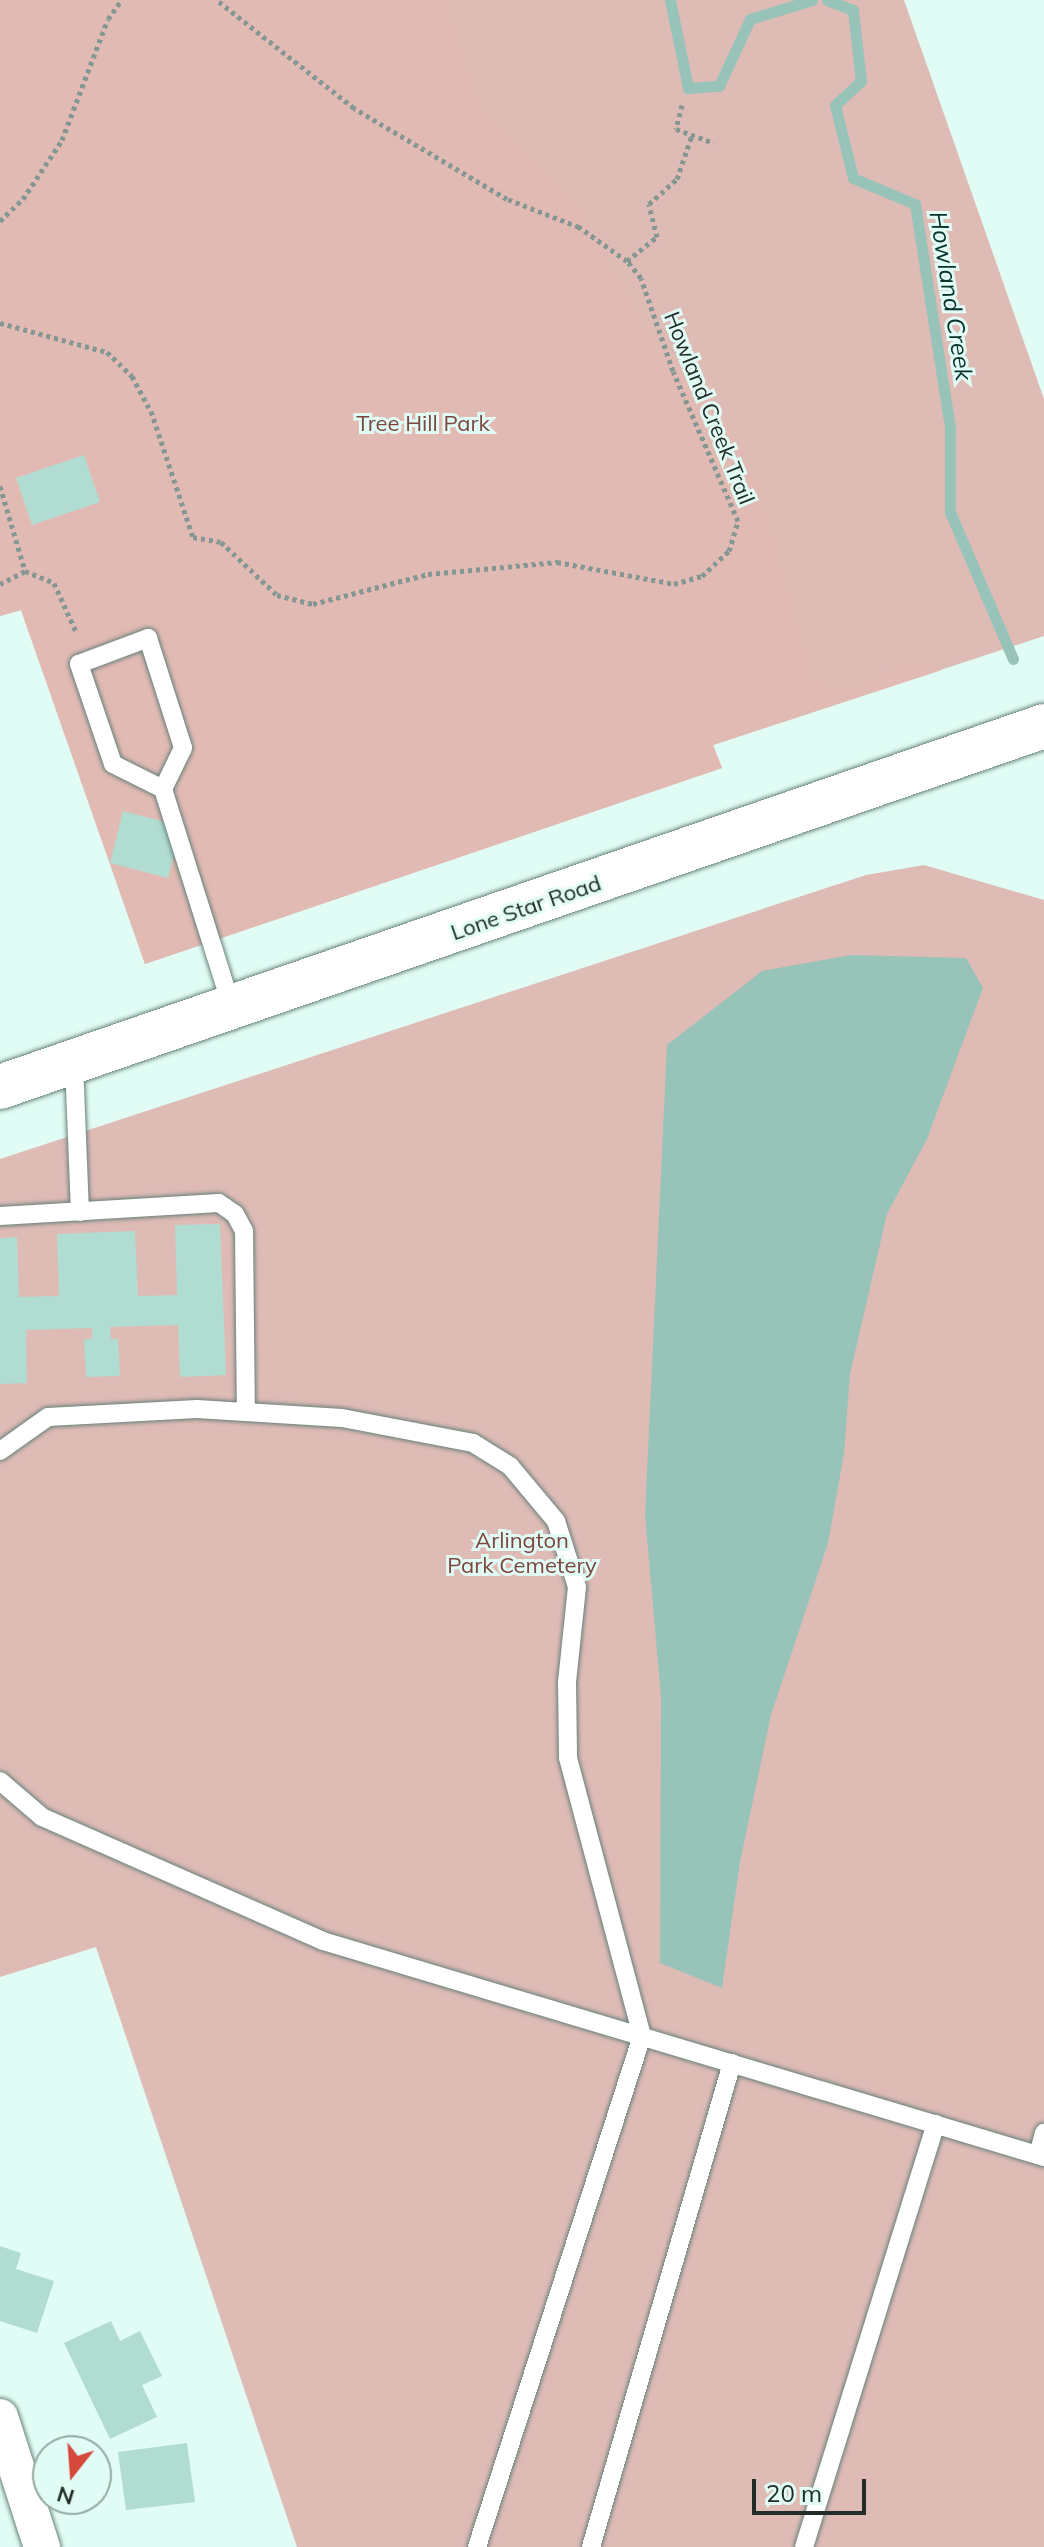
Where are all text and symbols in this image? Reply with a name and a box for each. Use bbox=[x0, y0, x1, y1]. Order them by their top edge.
water label: Howland Creek bbox=[923, 209, 979, 383]
street label: Howland Creek Trail bbox=[658, 308, 760, 508]
park label: Tree Hill Park bbox=[356, 411, 490, 437]
street label: Lone Star Road bbox=[447, 870, 605, 946]
park label: Arlington Park Cemetery bbox=[447, 1527, 597, 1578]
north arrow bbox=[32, 2435, 112, 2515]
scale bar bbox=[756, 2463, 870, 2513]
text: 20 m bbox=[766, 2478, 822, 2508]
text: N bbox=[54, 2480, 78, 2512]

